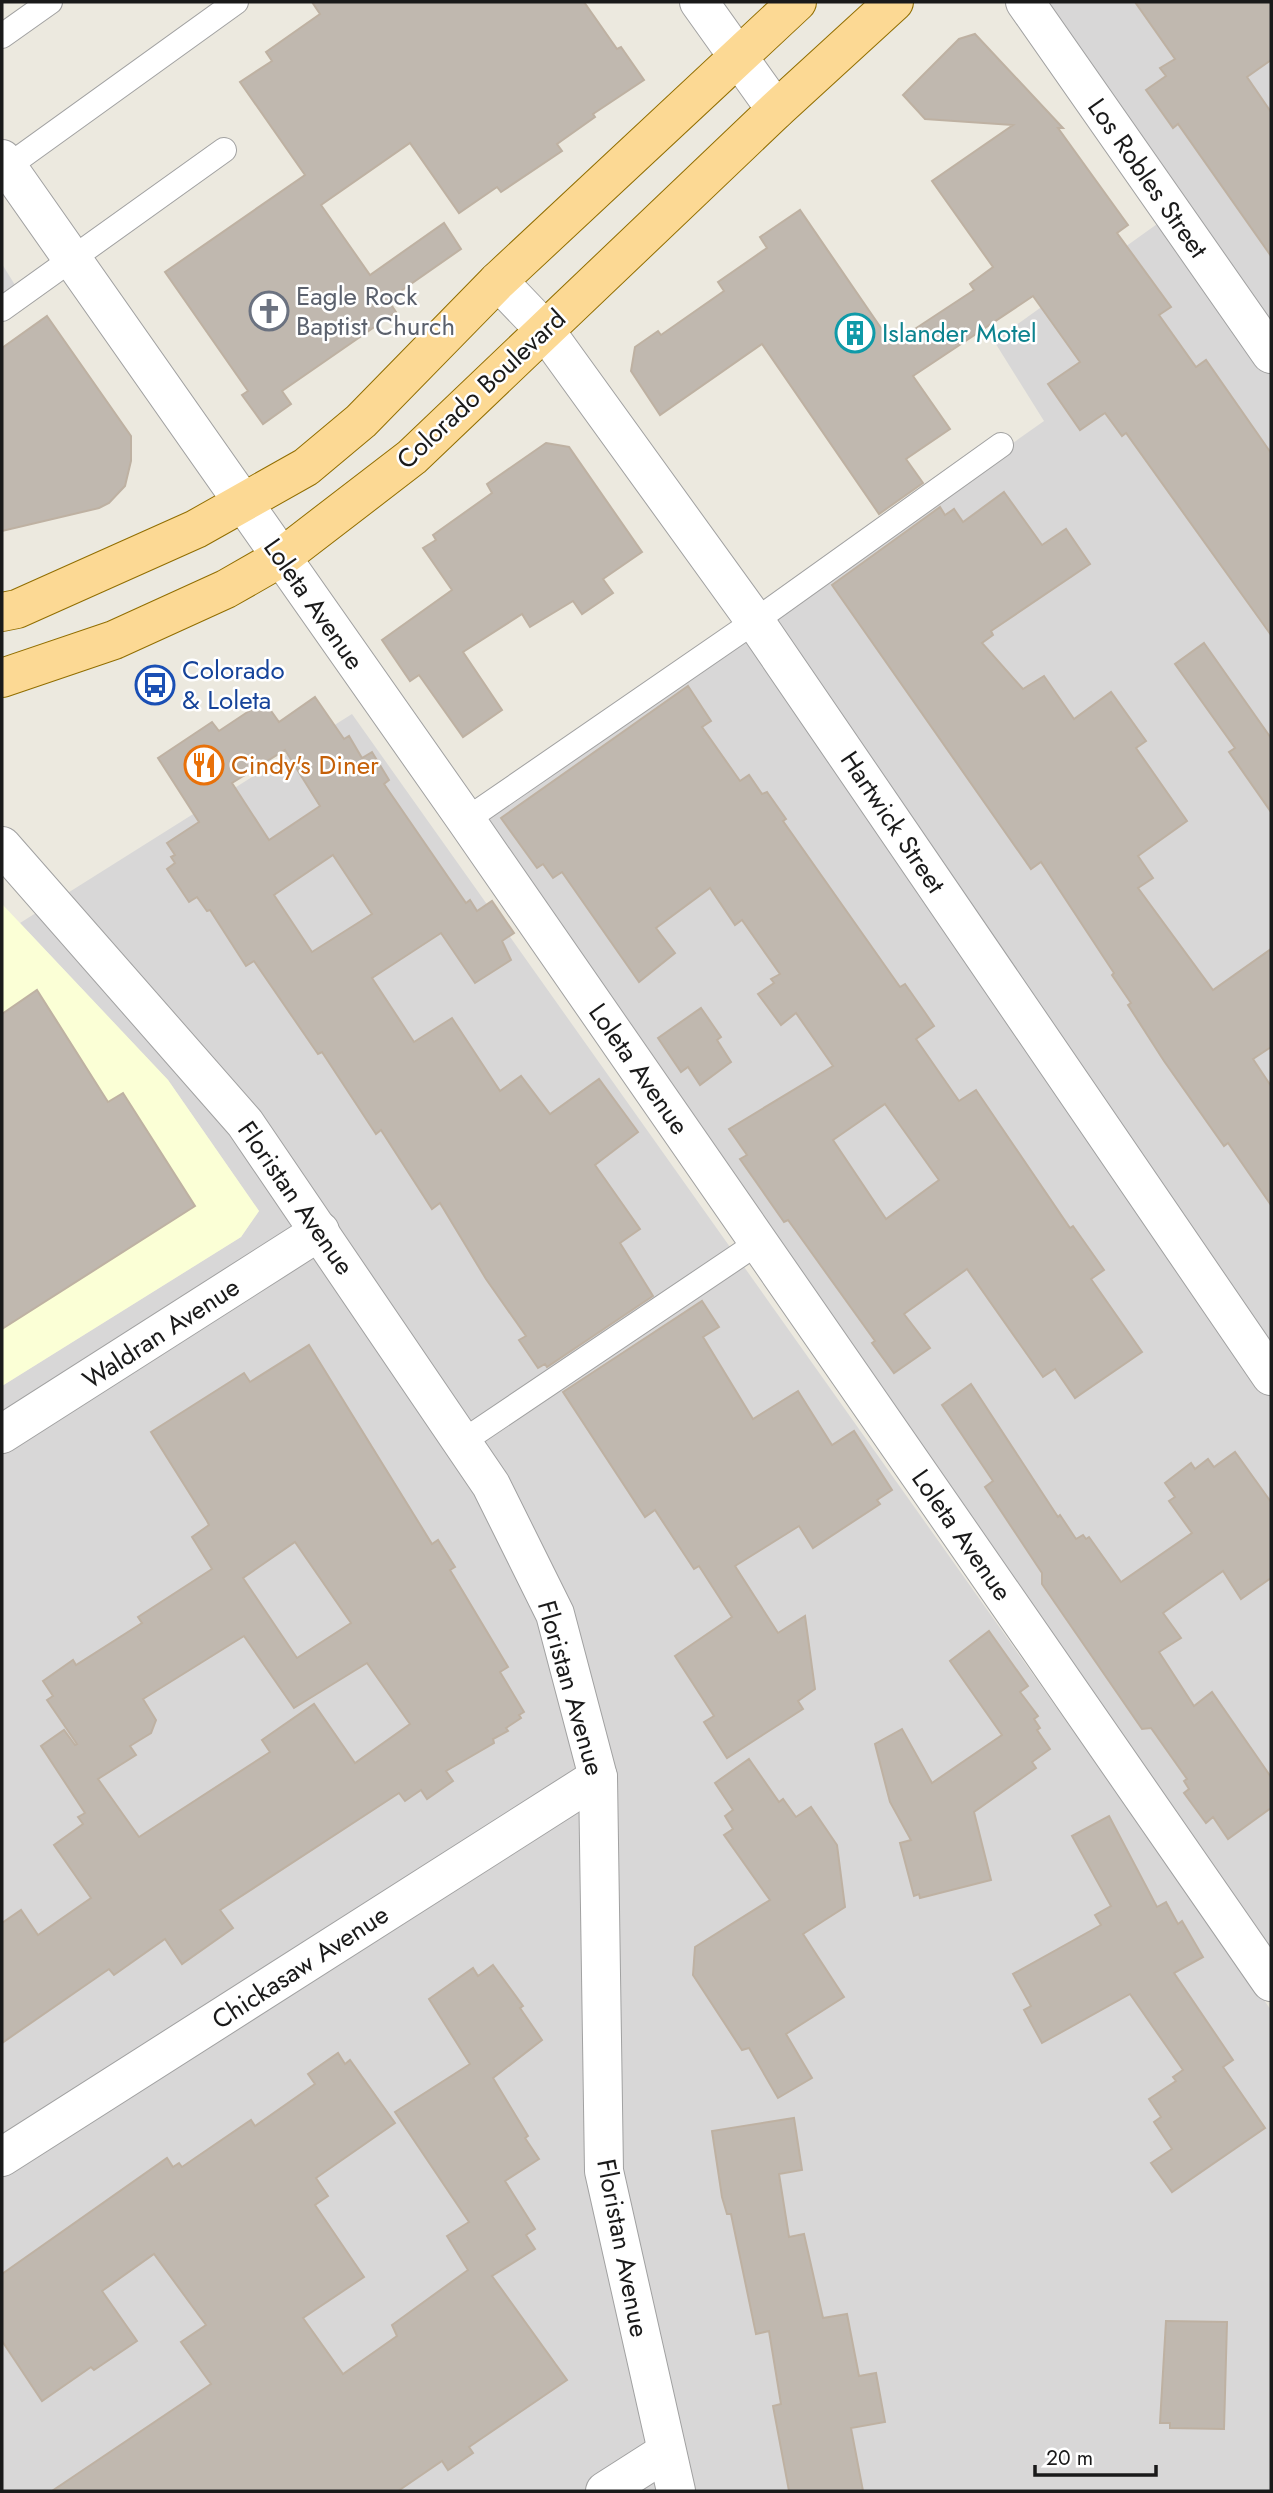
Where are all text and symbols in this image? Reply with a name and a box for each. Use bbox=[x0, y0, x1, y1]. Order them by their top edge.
street label: Los Robles Street bbox=[1079, 90, 1218, 266]
place label: Eagle Rock Baptist Church bbox=[296, 277, 455, 345]
church icon: Eagle Rock Baptist Church bbox=[248, 290, 290, 332]
street label: Colorado Boulevard bbox=[388, 300, 574, 478]
building icon: Islander Motel bbox=[834, 312, 876, 354]
place label: Islander Motel bbox=[882, 314, 1037, 352]
street label: Loleta Avenue bbox=[255, 531, 373, 677]
place label: Colorado & Loleta bbox=[182, 651, 285, 719]
bus stop icon: Colorado & Loleta bbox=[134, 664, 176, 706]
street label: Hartwick Street bbox=[831, 743, 955, 901]
restaurant icon: Cindy's Diner bbox=[183, 744, 225, 786]
place label: Cindy's Diner bbox=[231, 746, 379, 784]
street label: Loleta Avenue bbox=[580, 996, 698, 1142]
street label: Floristan Avenue bbox=[229, 1113, 363, 1283]
street label: Waldran Avenue bbox=[75, 1268, 247, 1398]
street label: Loleta Avenue bbox=[903, 1462, 1021, 1608]
street label: Floristan Avenue bbox=[528, 1596, 614, 1780]
street label: Chickasaw Avenue bbox=[204, 1896, 396, 2038]
street label: Floristan Avenue bbox=[587, 2156, 659, 2340]
scale bar bbox=[1035, 2434, 1156, 2478]
text: 20 m bbox=[1046, 2443, 1093, 2473]

